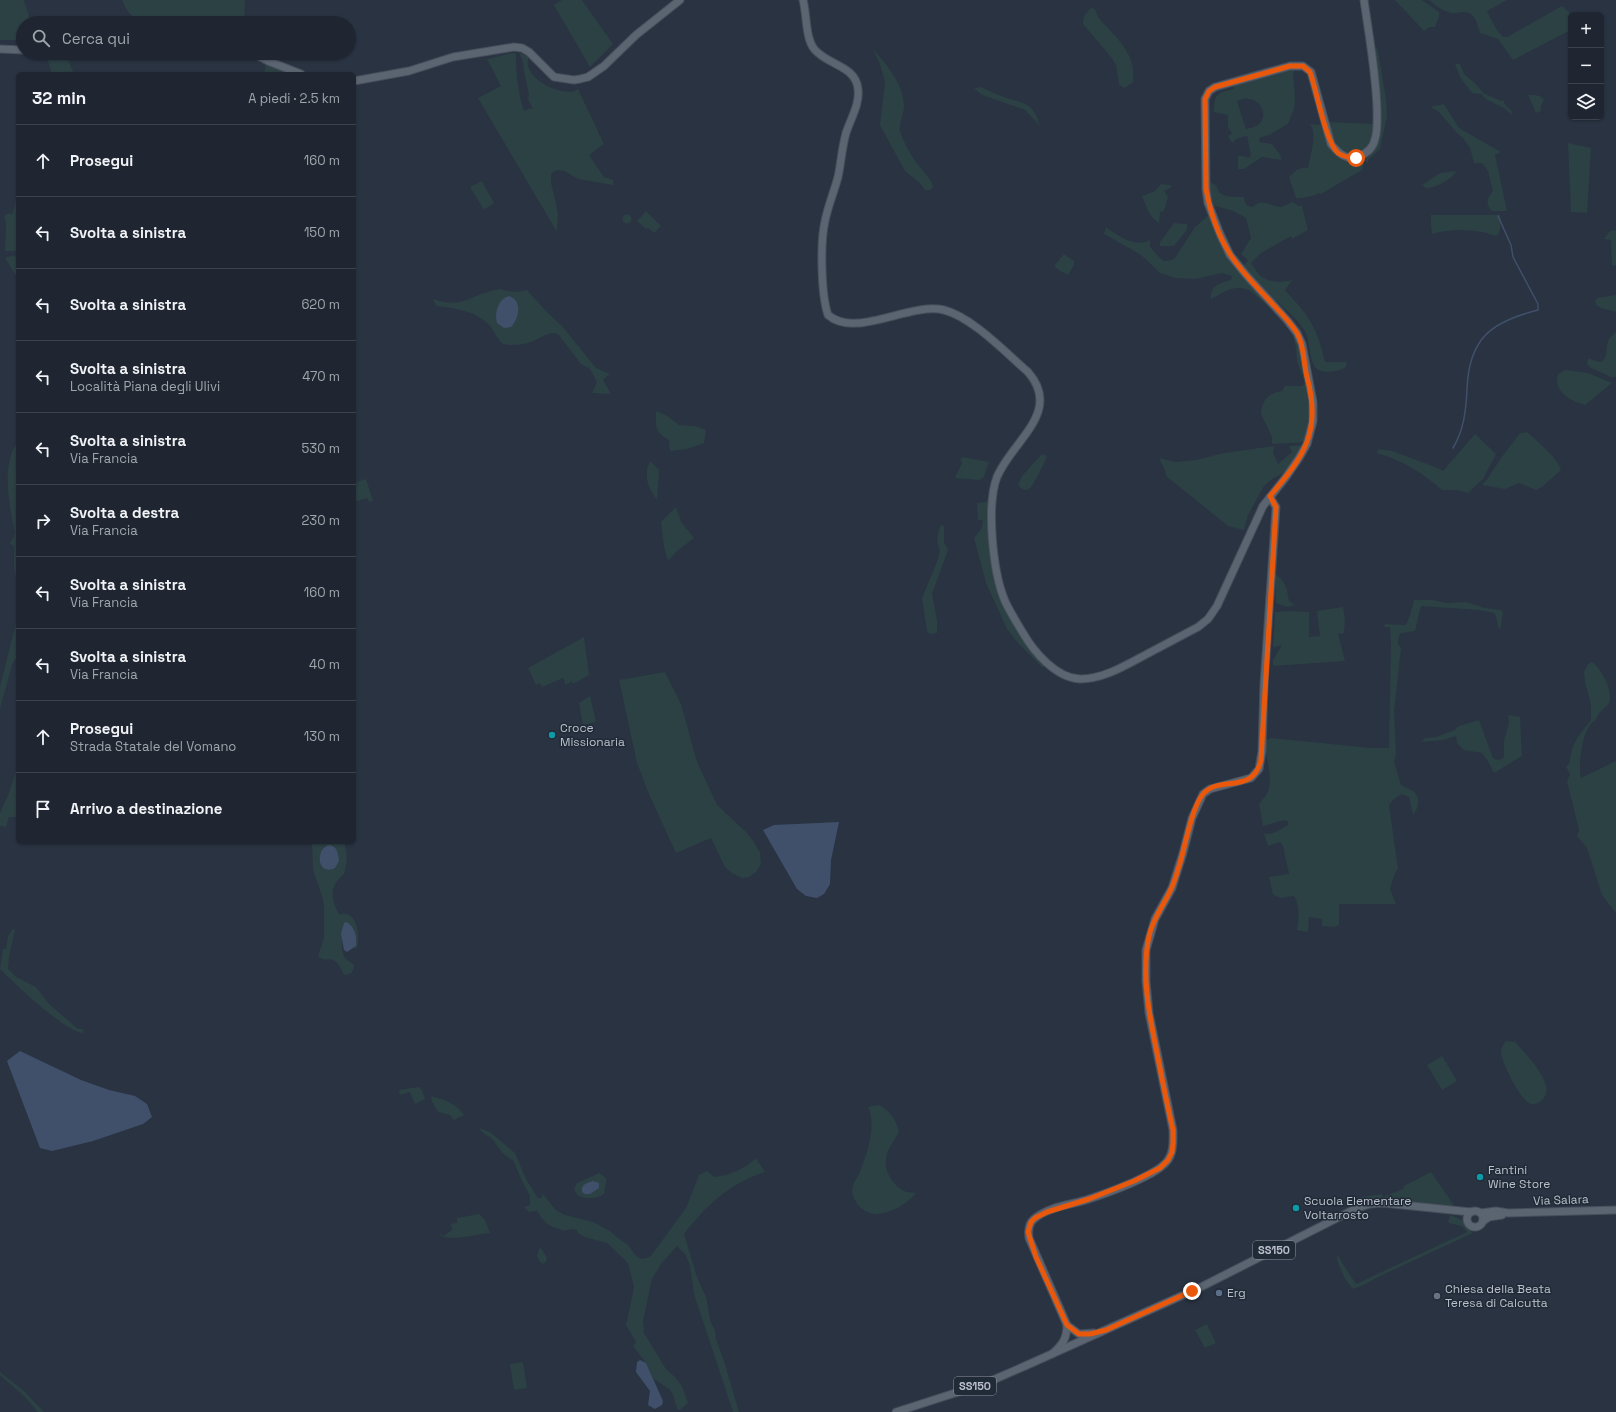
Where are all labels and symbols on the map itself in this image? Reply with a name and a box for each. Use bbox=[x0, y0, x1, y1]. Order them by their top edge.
route start bbox=[1347, 149, 1365, 167]
place label: Croce Missionaria bbox=[560, 720, 625, 750]
marker: Croce Missionaria bbox=[547, 730, 557, 740]
place label: Fantini Wine Store bbox=[1488, 1162, 1550, 1192]
marker: Fantini Wine Store bbox=[1475, 1172, 1485, 1182]
street label: Via Salara bbox=[1533, 1191, 1589, 1209]
place label: Scuola Elementare Voltarrosto bbox=[1304, 1193, 1411, 1223]
marker: Scuola Elementare Voltarrosto bbox=[1291, 1203, 1301, 1213]
road number: SS150 bbox=[1253, 1241, 1295, 1259]
place label: Chiesa della Beata Teresa di Calcutta bbox=[1445, 1281, 1551, 1311]
route end bbox=[1183, 1282, 1201, 1300]
place label: Erg bbox=[1227, 1285, 1246, 1301]
marker: Erg bbox=[1214, 1288, 1224, 1298]
marker: Chiesa della Beata Teresa di Calcutta bbox=[1432, 1291, 1442, 1301]
road number: SS150 bbox=[954, 1377, 996, 1395]

